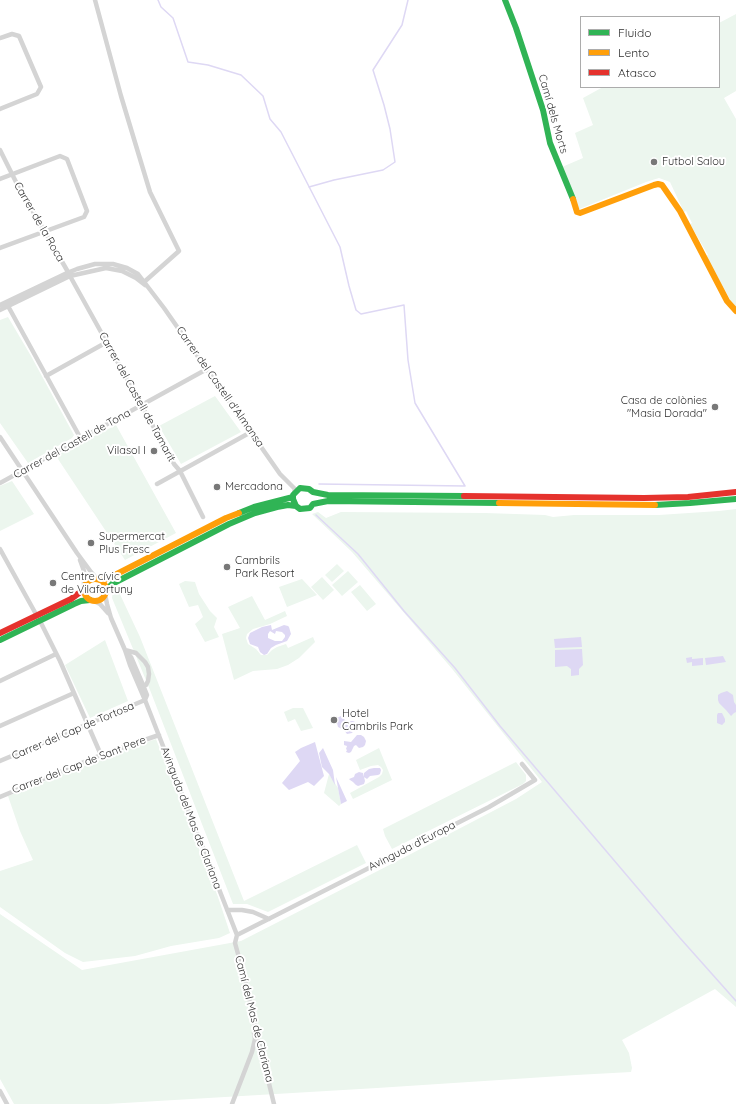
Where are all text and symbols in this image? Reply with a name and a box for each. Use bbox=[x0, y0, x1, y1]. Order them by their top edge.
legend bbox=[580, 16, 720, 88]
text: Fluido bbox=[618, 25, 651, 40]
text: Lento bbox=[618, 45, 649, 60]
text: Atasco bbox=[618, 65, 656, 80]
street label: Camí dels Morts bbox=[535, 73, 571, 155]
place label: Futbol Salou bbox=[662, 155, 725, 169]
marker: Futbol Salou bbox=[649, 157, 659, 167]
street label: Carrer de la Roca bbox=[11, 180, 67, 264]
street label: Carrer del Castell d'Almansa bbox=[173, 324, 267, 450]
street label: Carrer del Castell de Tamarit bbox=[96, 330, 178, 464]
place label: Casa de colònies "Masia Dorada" bbox=[621, 394, 707, 420]
marker: Casa de colònies "Masia Dorada" bbox=[710, 402, 720, 412]
street label: Carrer del Castell de Tona bbox=[11, 406, 133, 482]
place label: Vilasol I bbox=[107, 444, 146, 458]
marker: Vilasol I bbox=[149, 446, 159, 456]
place label: Mercadona bbox=[225, 480, 283, 494]
marker: Mercadona bbox=[212, 482, 222, 492]
place label: Supermercat Plus Fresc bbox=[99, 530, 165, 556]
marker: Supermercat Plus Fresc bbox=[86, 538, 96, 548]
place label: Cambrils Park Resort bbox=[235, 554, 295, 580]
marker: Cambrils Park Resort bbox=[222, 562, 232, 572]
place label: Centre cívic de Vilafortuny bbox=[61, 570, 133, 596]
marker: Centre cívic de Vilafortuny bbox=[48, 578, 58, 588]
street label: Carrer del Cap de Tortosa bbox=[10, 699, 136, 763]
place label: Hotel Cambrils Park bbox=[342, 707, 413, 733]
marker: Hotel Cambrils Park bbox=[329, 715, 339, 725]
street label: Carrer del Cap de Sant Pere bbox=[10, 733, 148, 797]
street label: Avinguda del Mas de Clariana bbox=[158, 745, 224, 891]
street label: Avinguda d'Europa bbox=[366, 818, 458, 874]
street label: Camí del Mas de Clariana bbox=[232, 954, 276, 1084]

